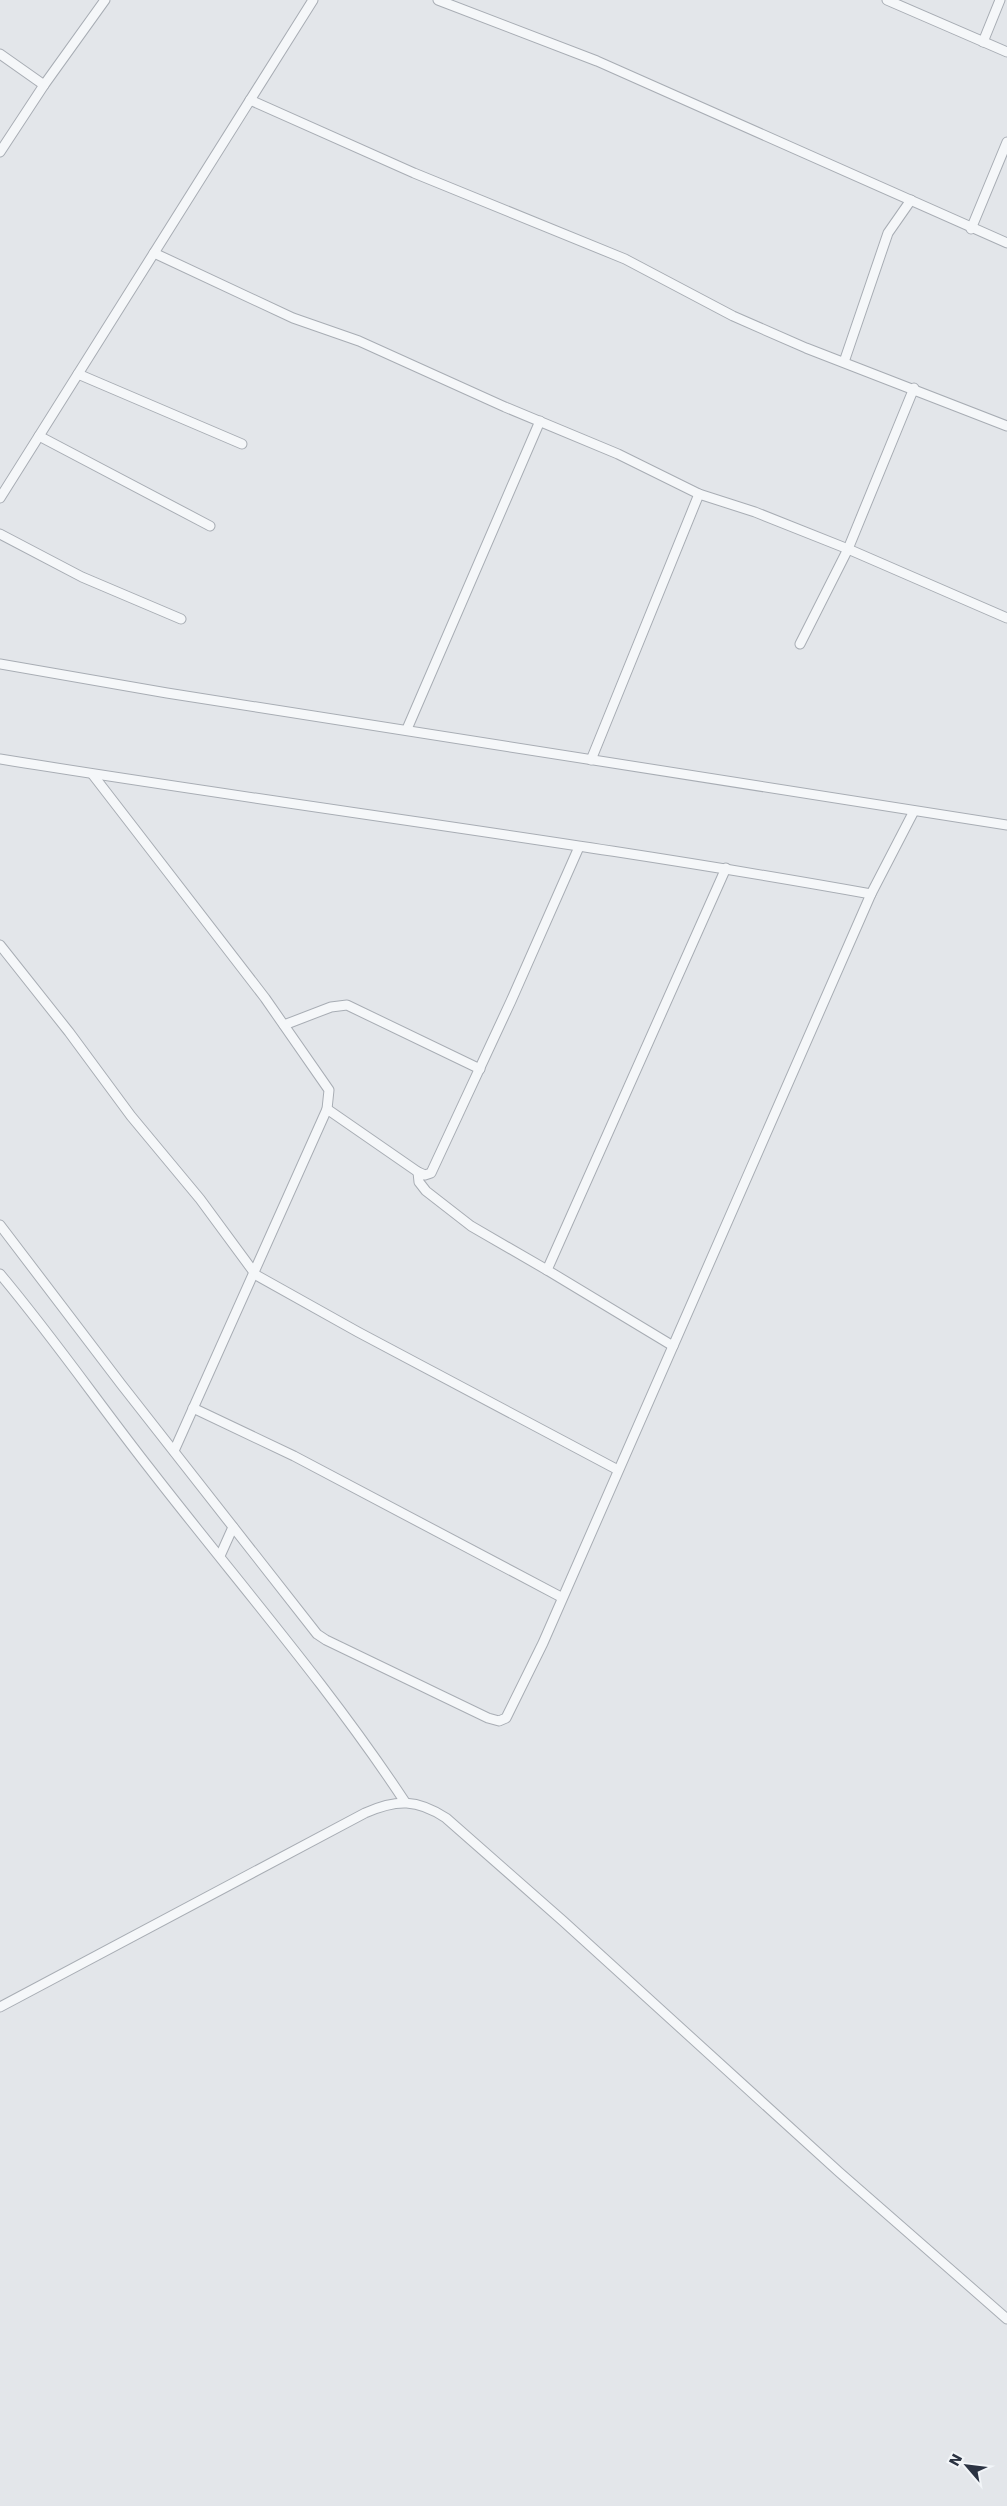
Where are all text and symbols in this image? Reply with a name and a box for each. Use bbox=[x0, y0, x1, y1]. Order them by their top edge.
north arrow bbox=[942, 2441, 992, 2491]
text: N bbox=[946, 2451, 965, 2469]

